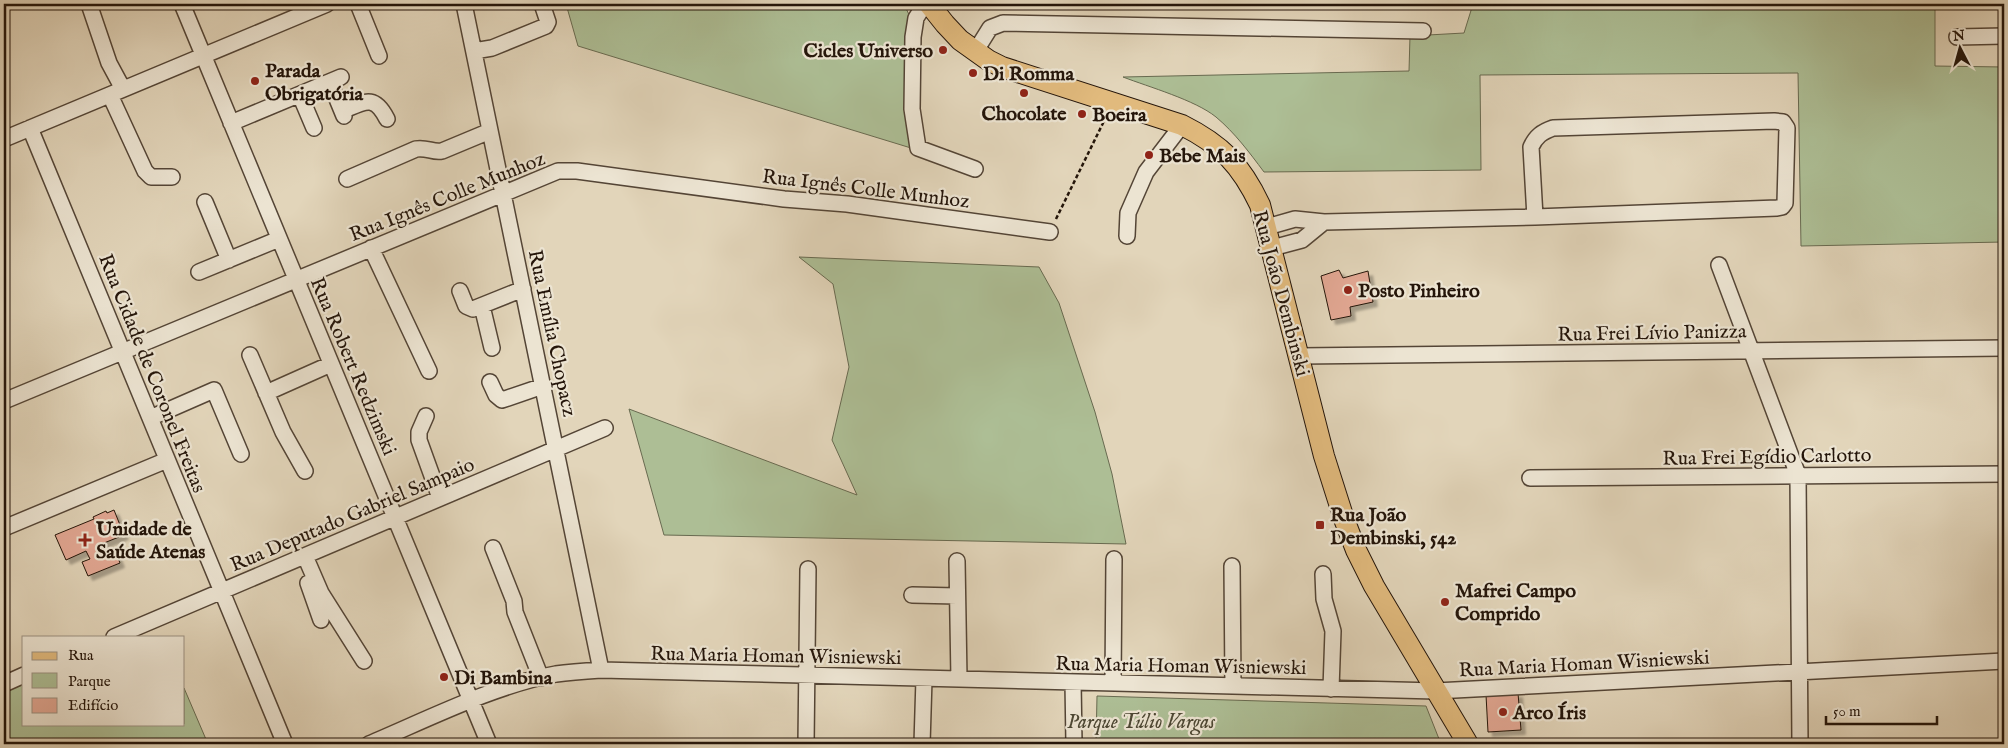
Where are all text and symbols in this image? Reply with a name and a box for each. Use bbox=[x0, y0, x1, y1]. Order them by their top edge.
north arrow bbox=[1936, 22, 1986, 72]
text: N bbox=[1951, 26, 1966, 46]
place label: Cicles Universo bbox=[804, 39, 933, 64]
marker: Cicles Universo bbox=[937, 44, 949, 56]
place label: Parada Obrigatória bbox=[265, 59, 364, 107]
place label: Di Romma bbox=[983, 62, 1075, 87]
marker: Di Romma bbox=[967, 67, 979, 79]
marker: Parada Obrigatória bbox=[249, 75, 261, 87]
marker: Chocolate bbox=[1018, 87, 1030, 99]
place label: Chocolate bbox=[981, 102, 1067, 127]
place label: Boeira bbox=[1092, 103, 1147, 128]
marker: Boeira bbox=[1076, 108, 1088, 120]
place label: Bebe Mais bbox=[1159, 144, 1245, 169]
street label: Rua Ignês Colle Munhoz bbox=[346, 147, 549, 248]
marker: Bebe Mais bbox=[1143, 149, 1155, 161]
street label: Rua Ignês Colle Munhoz bbox=[761, 164, 971, 215]
street label: Rua João Dembinski bbox=[1246, 208, 1315, 379]
street label: Rua Emília Chopacz bbox=[522, 248, 581, 419]
street label: Rua Cidade de Coronel Freitas bbox=[92, 251, 211, 497]
street label: Rua Robert Redzimski bbox=[304, 274, 401, 459]
place label: Posto Pinheiro bbox=[1358, 279, 1480, 304]
marker: Posto Pinheiro bbox=[1342, 284, 1354, 296]
street label: Rua Frei Lívio Panizza bbox=[1557, 319, 1747, 348]
street label: Rua Frei Egídio Carlotto bbox=[1662, 443, 1872, 472]
street label: Rua Deputado Gabriel Sampaio bbox=[227, 452, 479, 578]
place label: Rua João Dembinski, 542 bbox=[1330, 503, 1457, 551]
place label: Unidade de Saúde Atenas bbox=[95, 517, 205, 565]
marker: Rua João Dembinski, 542 bbox=[1314, 519, 1326, 531]
marker: Unidade de Saúde Atenas bbox=[78, 533, 92, 547]
place label: Mafrei Campo Comprido bbox=[1455, 579, 1576, 627]
marker: Mafrei Campo Comprido bbox=[1439, 596, 1451, 608]
legend bbox=[22, 636, 185, 726]
street label: Rua Maria Homan Wisniewski bbox=[650, 642, 902, 671]
street label: Rua Maria Homan Wisniewski bbox=[1458, 645, 1710, 684]
text: Rua bbox=[68, 646, 94, 665]
street label: Rua Maria Homan Wisniewski bbox=[1055, 652, 1307, 681]
place label: Di Bambina bbox=[454, 666, 553, 691]
marker: Di Bambina bbox=[438, 671, 450, 683]
text: Parque bbox=[68, 672, 111, 691]
scale bar bbox=[1826, 693, 1937, 725]
text: Edifício bbox=[68, 696, 118, 715]
place label: Arco Íris bbox=[1512, 701, 1586, 726]
text: 50 m bbox=[1833, 702, 1861, 721]
marker: Arco Íris bbox=[1497, 706, 1509, 718]
park label: Parque Túlio Vargas bbox=[1067, 710, 1215, 736]

